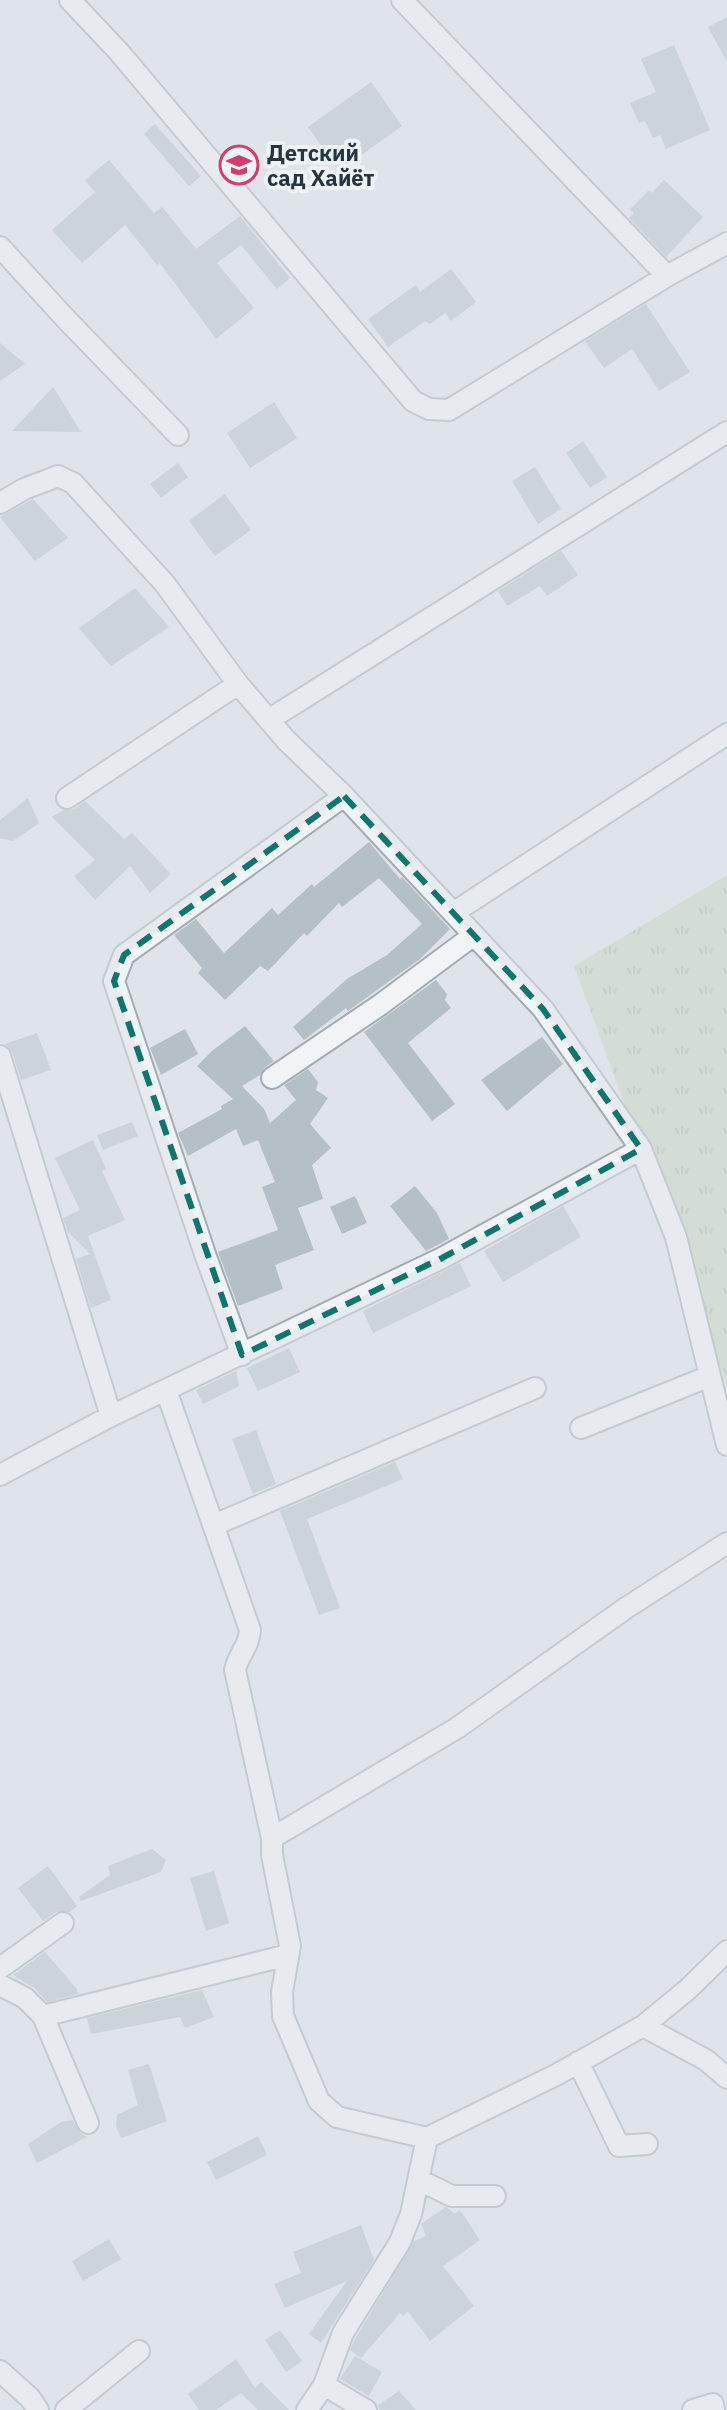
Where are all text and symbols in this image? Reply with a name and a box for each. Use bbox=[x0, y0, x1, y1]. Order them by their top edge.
place label: Детский сад Хайёт bbox=[267, 138, 375, 192]
school or university icon: Детский сад Хайёт bbox=[218, 144, 260, 186]

